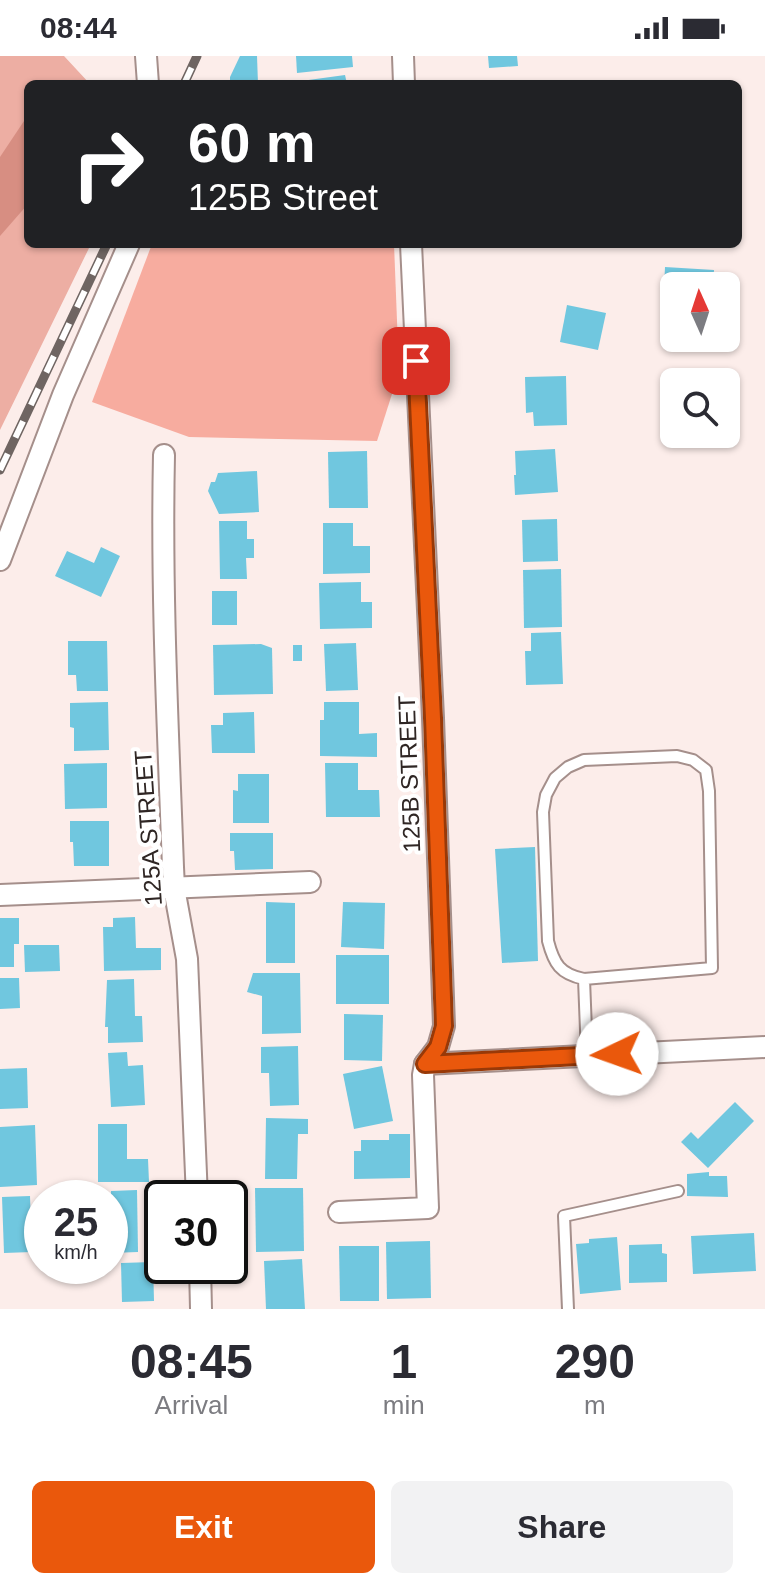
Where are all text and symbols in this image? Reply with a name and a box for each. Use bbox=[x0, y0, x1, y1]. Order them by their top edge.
text: 08:44 bbox=[40, 11, 117, 44]
text: 60 m bbox=[188, 111, 316, 174]
icon: right bbox=[56, 112, 160, 216]
text: 125B Street bbox=[188, 177, 378, 218]
north arrow bbox=[660, 272, 740, 352]
map controls bbox=[660, 272, 740, 448]
pin bbox=[382, 327, 450, 395]
icon: arrive bbox=[394, 339, 438, 383]
button: search bbox=[660, 368, 740, 448]
street label: 125B STREET bbox=[393, 695, 425, 853]
street label: 125A STREET bbox=[129, 749, 167, 907]
position arrow bbox=[575, 1012, 659, 1096]
speed limit sign: 30 bbox=[144, 1180, 248, 1284]
text: 25 bbox=[54, 1200, 98, 1244]
text: km/h bbox=[54, 1241, 98, 1263]
text: 08:45 bbox=[130, 1335, 253, 1388]
text: 1 bbox=[390, 1335, 417, 1388]
text: 290 bbox=[555, 1335, 635, 1388]
text: Arrival bbox=[155, 1390, 228, 1420]
text: min bbox=[383, 1390, 425, 1420]
text: m bbox=[584, 1390, 606, 1420]
button: Exit bbox=[32, 1481, 375, 1573]
button: Share bbox=[391, 1481, 733, 1573]

